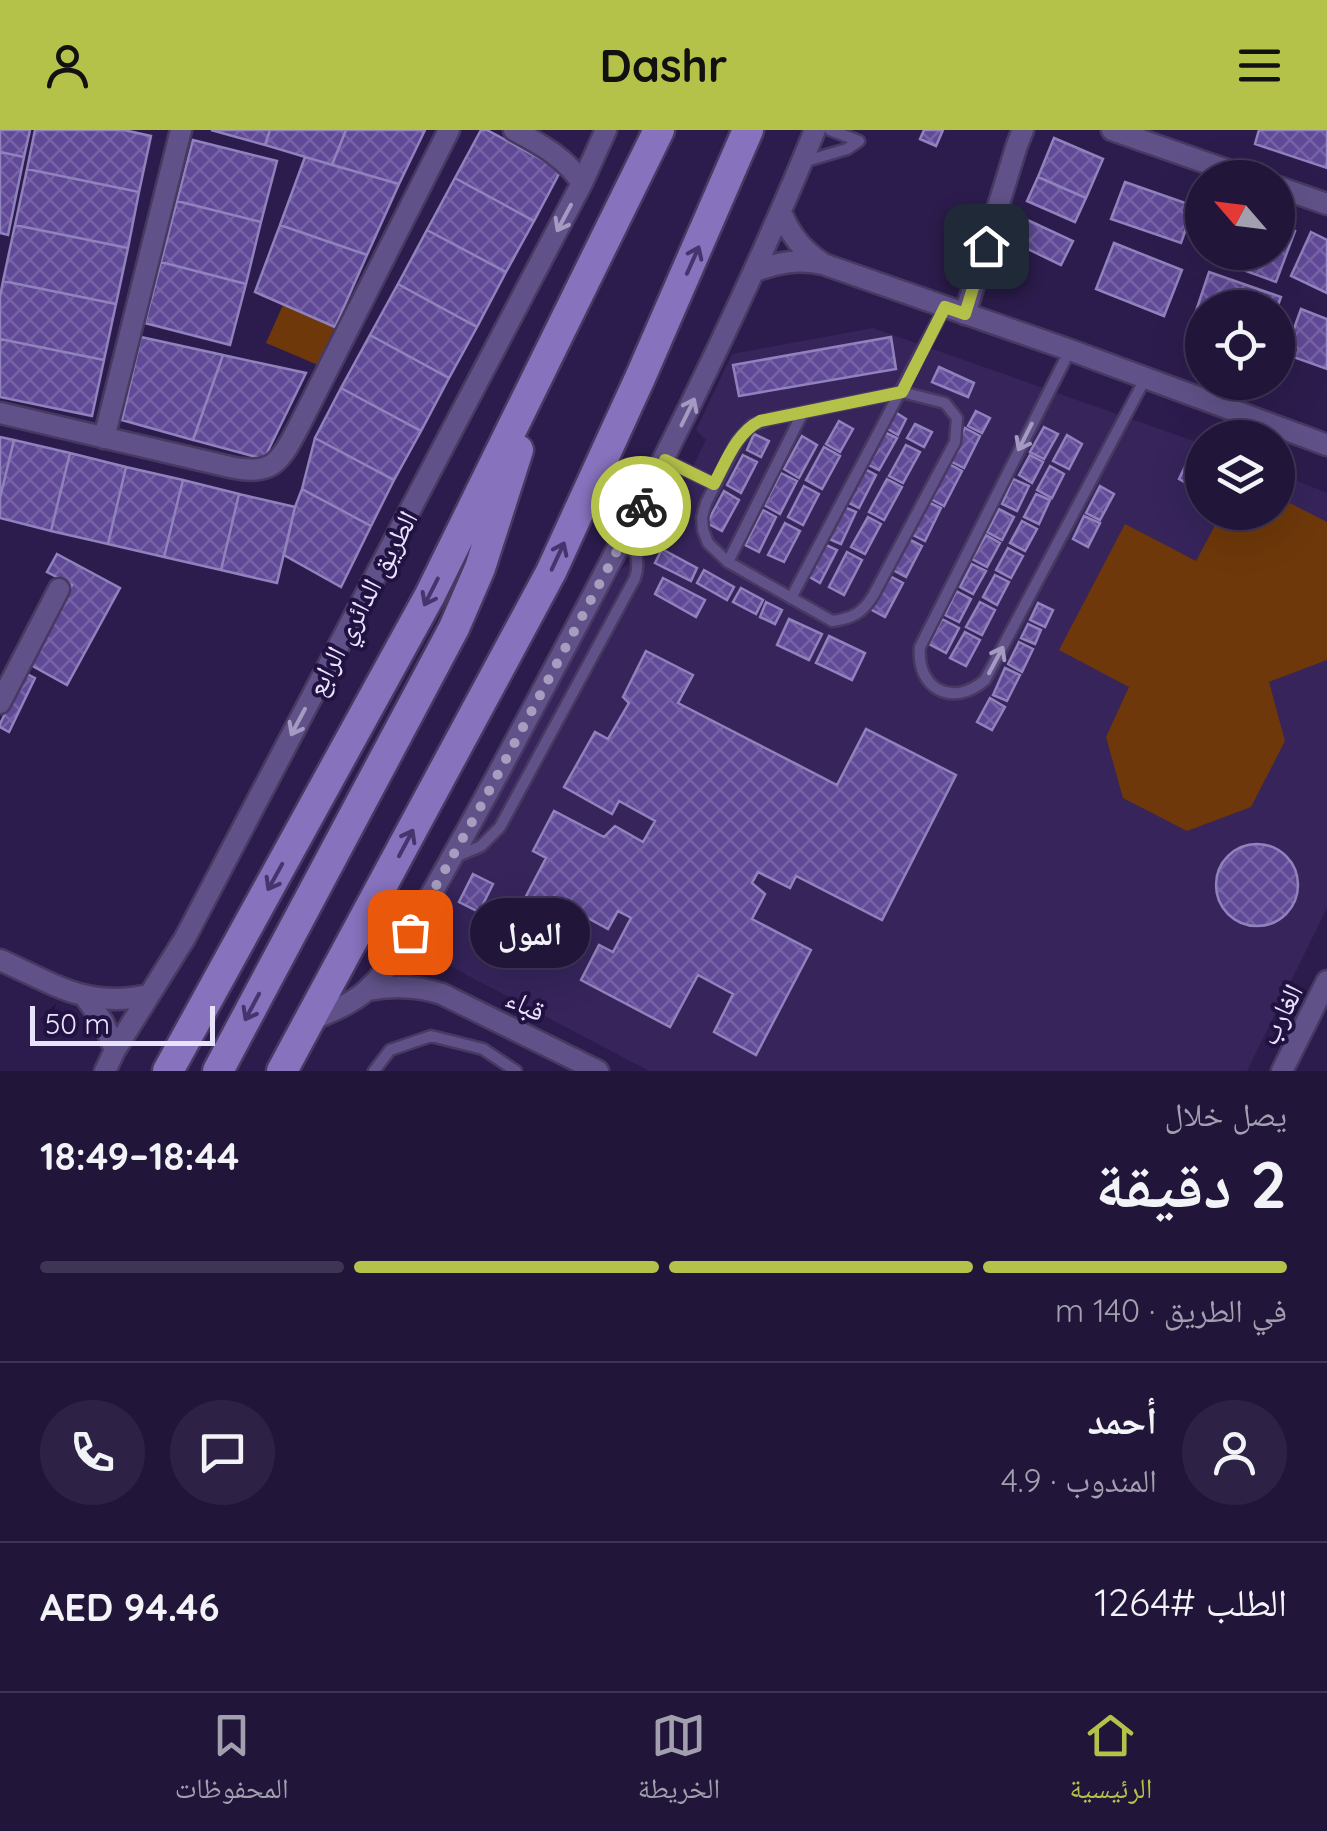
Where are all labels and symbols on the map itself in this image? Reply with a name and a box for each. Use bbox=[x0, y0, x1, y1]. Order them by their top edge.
north arrow bbox=[1185, 160, 1295, 270]
one-way arrow bbox=[553, 202, 573, 232]
pin bbox=[944, 204, 1029, 289]
one-way arrow bbox=[685, 245, 703, 276]
one-way arrow bbox=[679, 398, 698, 428]
one-way arrow bbox=[1015, 422, 1034, 452]
courier bbox=[591, 456, 691, 556]
street label: الطريق الدائري الرابع bbox=[297, 504, 430, 705]
one-way arrow bbox=[550, 542, 569, 572]
one-way arrow bbox=[421, 576, 440, 606]
one-way arrow bbox=[987, 645, 1006, 675]
one-way arrow bbox=[288, 707, 307, 737]
one-way arrow bbox=[396, 829, 416, 858]
one-way arrow bbox=[264, 861, 284, 891]
pin bbox=[368, 890, 453, 975]
callout: المول bbox=[470, 897, 590, 967]
street label: الغارب bbox=[1250, 978, 1310, 1050]
street label: قباء bbox=[501, 979, 551, 1029]
one-way arrow bbox=[242, 992, 261, 1022]
scale bar bbox=[30, 1001, 215, 1046]

